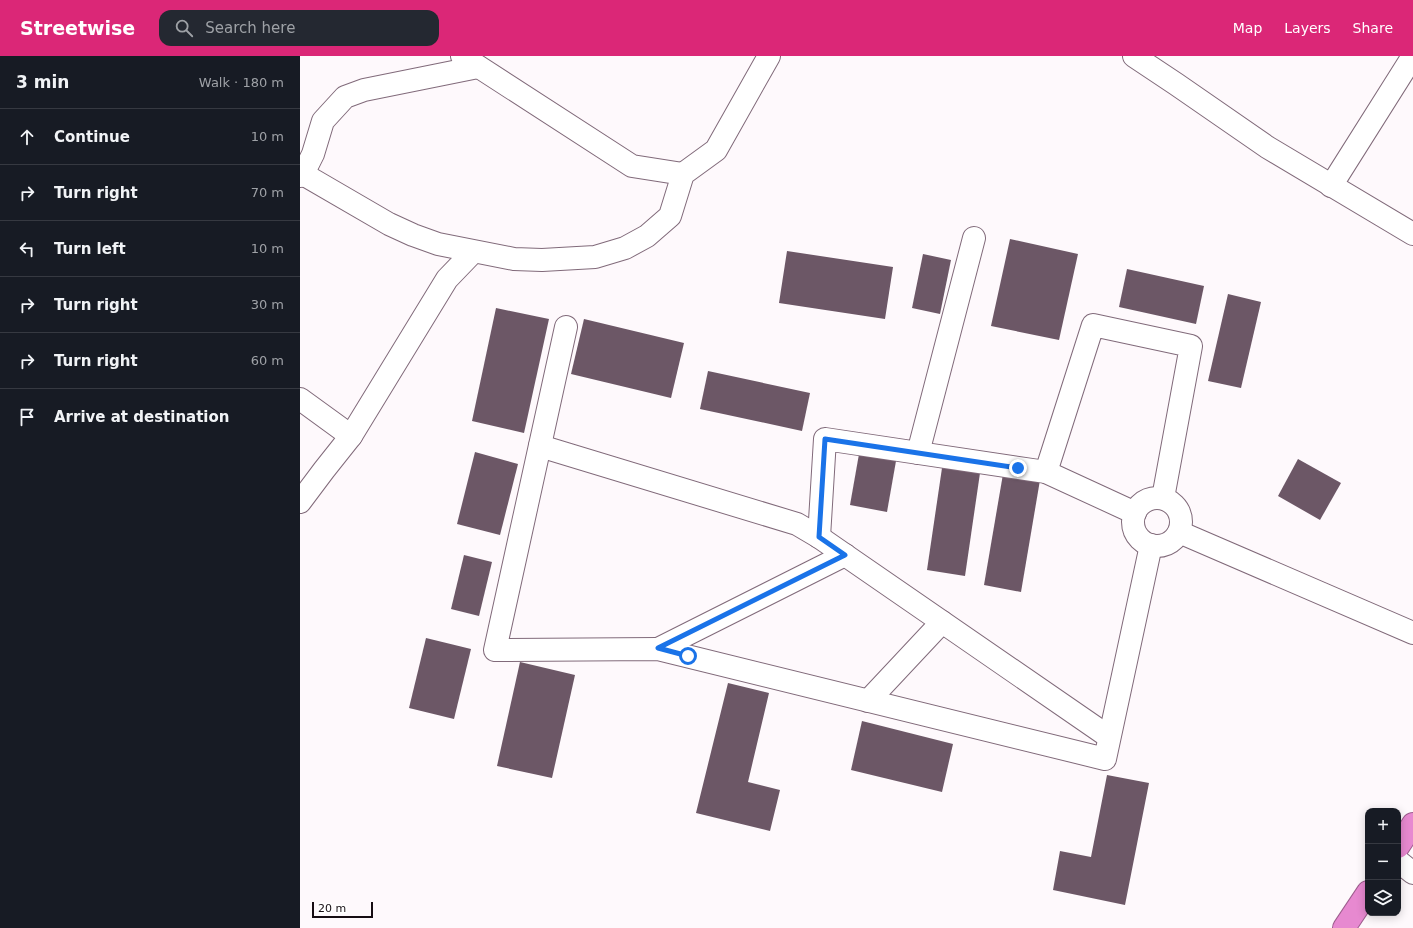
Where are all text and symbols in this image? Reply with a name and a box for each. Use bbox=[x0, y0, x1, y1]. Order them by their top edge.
search box bbox=[159, 10, 439, 46]
text: Streetwise bbox=[20, 17, 135, 39]
icon: search bbox=[173, 17, 195, 39]
text: Search here bbox=[205, 19, 295, 37]
text: Map bbox=[1233, 20, 1262, 36]
text: Layers bbox=[1284, 20, 1331, 36]
text: Share bbox=[1353, 20, 1393, 36]
text: 3 min bbox=[16, 72, 69, 92]
text: Walk · 180 m bbox=[199, 75, 284, 90]
icon: ahead bbox=[16, 126, 38, 148]
text: Continue bbox=[54, 128, 130, 146]
text: 10 m bbox=[251, 129, 284, 144]
icon: right bbox=[16, 182, 38, 204]
text: Turn right bbox=[54, 184, 138, 202]
text: 70 m bbox=[251, 185, 284, 200]
icon: left bbox=[16, 238, 38, 260]
text: Turn left bbox=[54, 240, 126, 258]
text: 10 m bbox=[251, 241, 284, 256]
icon: right bbox=[16, 294, 38, 316]
text: Turn right bbox=[54, 296, 138, 314]
text: 30 m bbox=[251, 297, 284, 312]
icon: right bbox=[16, 350, 38, 372]
text: Turn right bbox=[54, 352, 138, 370]
text: 60 m bbox=[251, 353, 284, 368]
icon: arrive bbox=[16, 406, 38, 428]
text: Arrive at destination bbox=[54, 408, 229, 426]
route end bbox=[1009, 459, 1027, 477]
route start bbox=[679, 647, 697, 665]
map controls bbox=[1365, 808, 1401, 916]
button: + bbox=[1365, 808, 1401, 844]
button: − bbox=[1365, 844, 1401, 880]
button: layers bbox=[1365, 880, 1401, 916]
scale bar bbox=[312, 900, 373, 919]
text: 20 m bbox=[318, 902, 346, 915]

